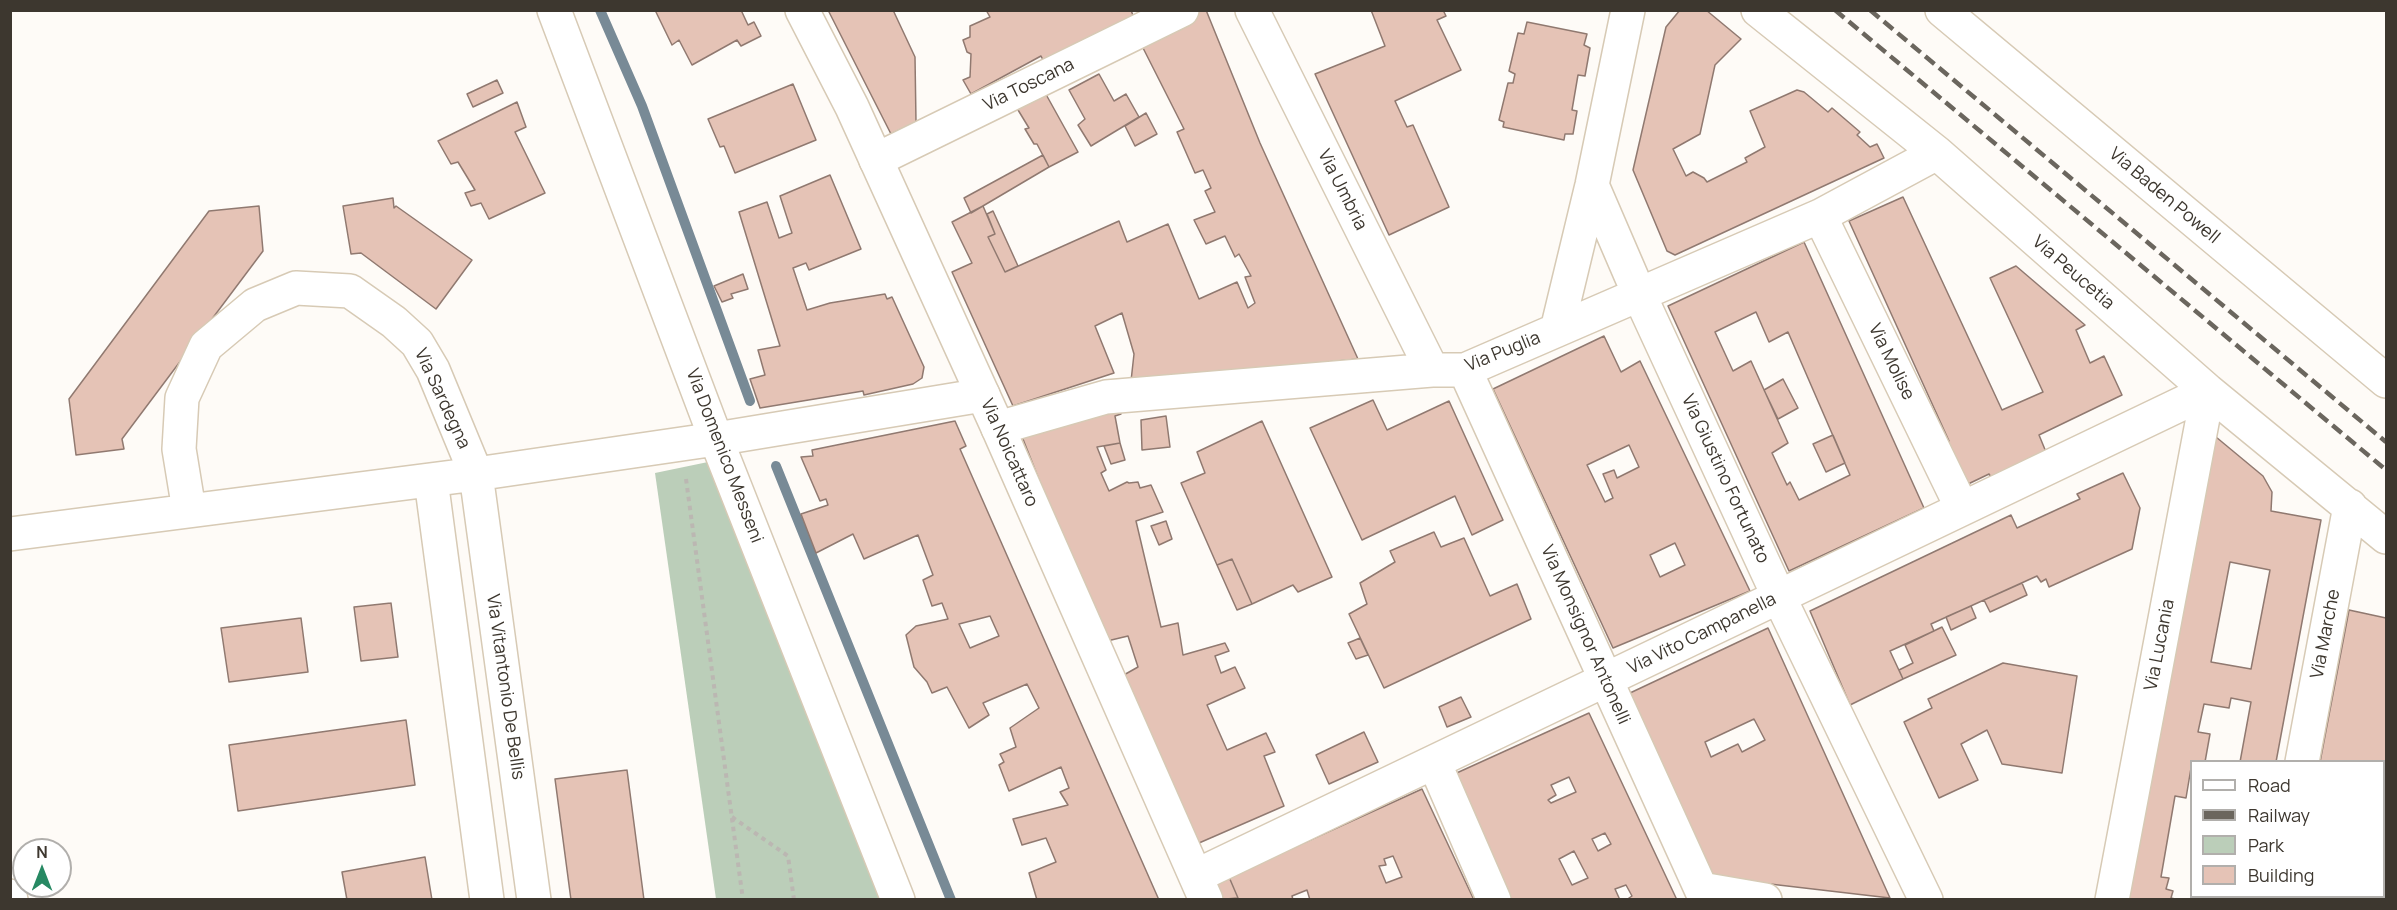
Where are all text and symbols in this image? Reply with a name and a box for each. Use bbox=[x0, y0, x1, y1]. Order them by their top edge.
street label: Via Toscana bbox=[980, 54, 1078, 116]
street label: Via Baden Powell bbox=[2104, 143, 2224, 249]
street label: Via Umbria bbox=[1313, 146, 1371, 234]
street label: Via Peucetia bbox=[2027, 231, 2119, 315]
street label: Via Molise bbox=[1863, 320, 1919, 404]
street label: Via Puglia bbox=[1462, 327, 1544, 377]
street label: Via Sardegna bbox=[409, 345, 475, 453]
street label: Via Domenico Messeni bbox=[681, 366, 767, 546]
street label: Via Giustino Fortunato bbox=[1676, 391, 1774, 567]
street label: Via Noicattaro bbox=[976, 396, 1042, 510]
street label: Via Monsignor Antonelli bbox=[1536, 542, 1634, 728]
street label: Via Marche bbox=[2307, 587, 2345, 681]
street label: Via Vito Campanella bbox=[1624, 589, 1780, 679]
street label: Via Vitantonio De Bellis bbox=[481, 593, 529, 781]
street label: Via Lucania bbox=[2141, 597, 2179, 693]
legend bbox=[2190, 760, 2385, 898]
text: Road bbox=[2248, 773, 2291, 797]
text: Railway bbox=[2248, 803, 2310, 827]
text: Park bbox=[2248, 833, 2284, 857]
north arrow bbox=[12, 838, 72, 898]
text: N bbox=[36, 841, 48, 863]
text: Building bbox=[2248, 863, 2314, 887]

